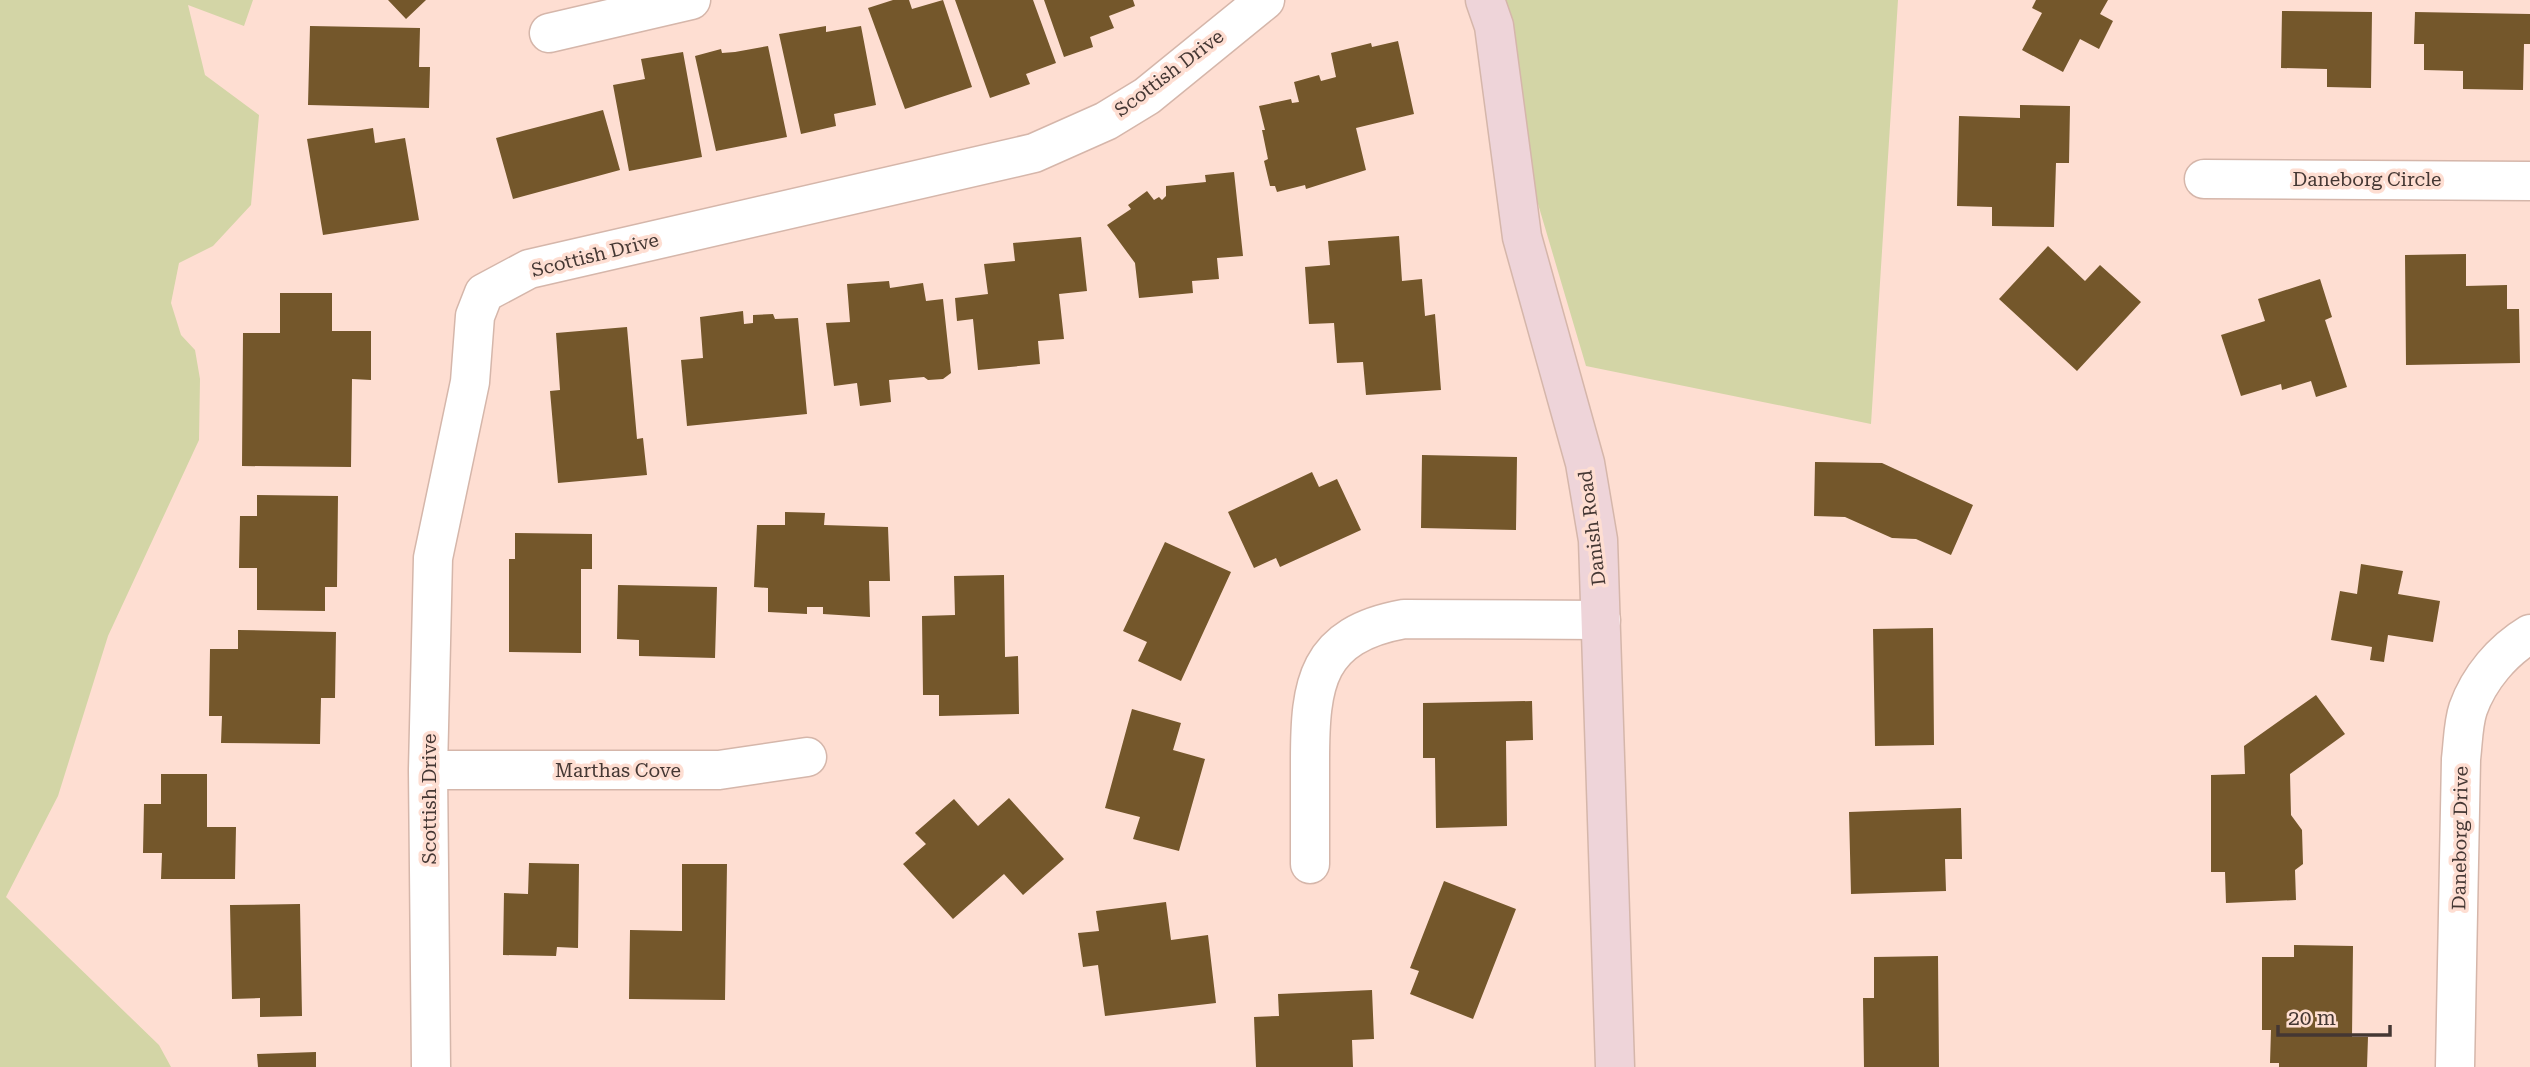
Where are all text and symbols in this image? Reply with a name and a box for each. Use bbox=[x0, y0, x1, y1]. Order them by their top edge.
street label: Scottish Drive bbox=[1110, 25, 1228, 121]
street label: Daneborg Circle bbox=[2293, 168, 2441, 191]
street label: Scottish Drive bbox=[529, 228, 661, 282]
street label: Danish Road bbox=[1574, 469, 1610, 587]
street label: Scottish Drive bbox=[418, 734, 441, 864]
street label: Marthas Cove bbox=[555, 759, 681, 782]
street label: Daneborg Drive bbox=[2447, 766, 2473, 910]
scale bar bbox=[2278, 993, 2390, 1038]
text: 20 m bbox=[2288, 1006, 2336, 1030]

